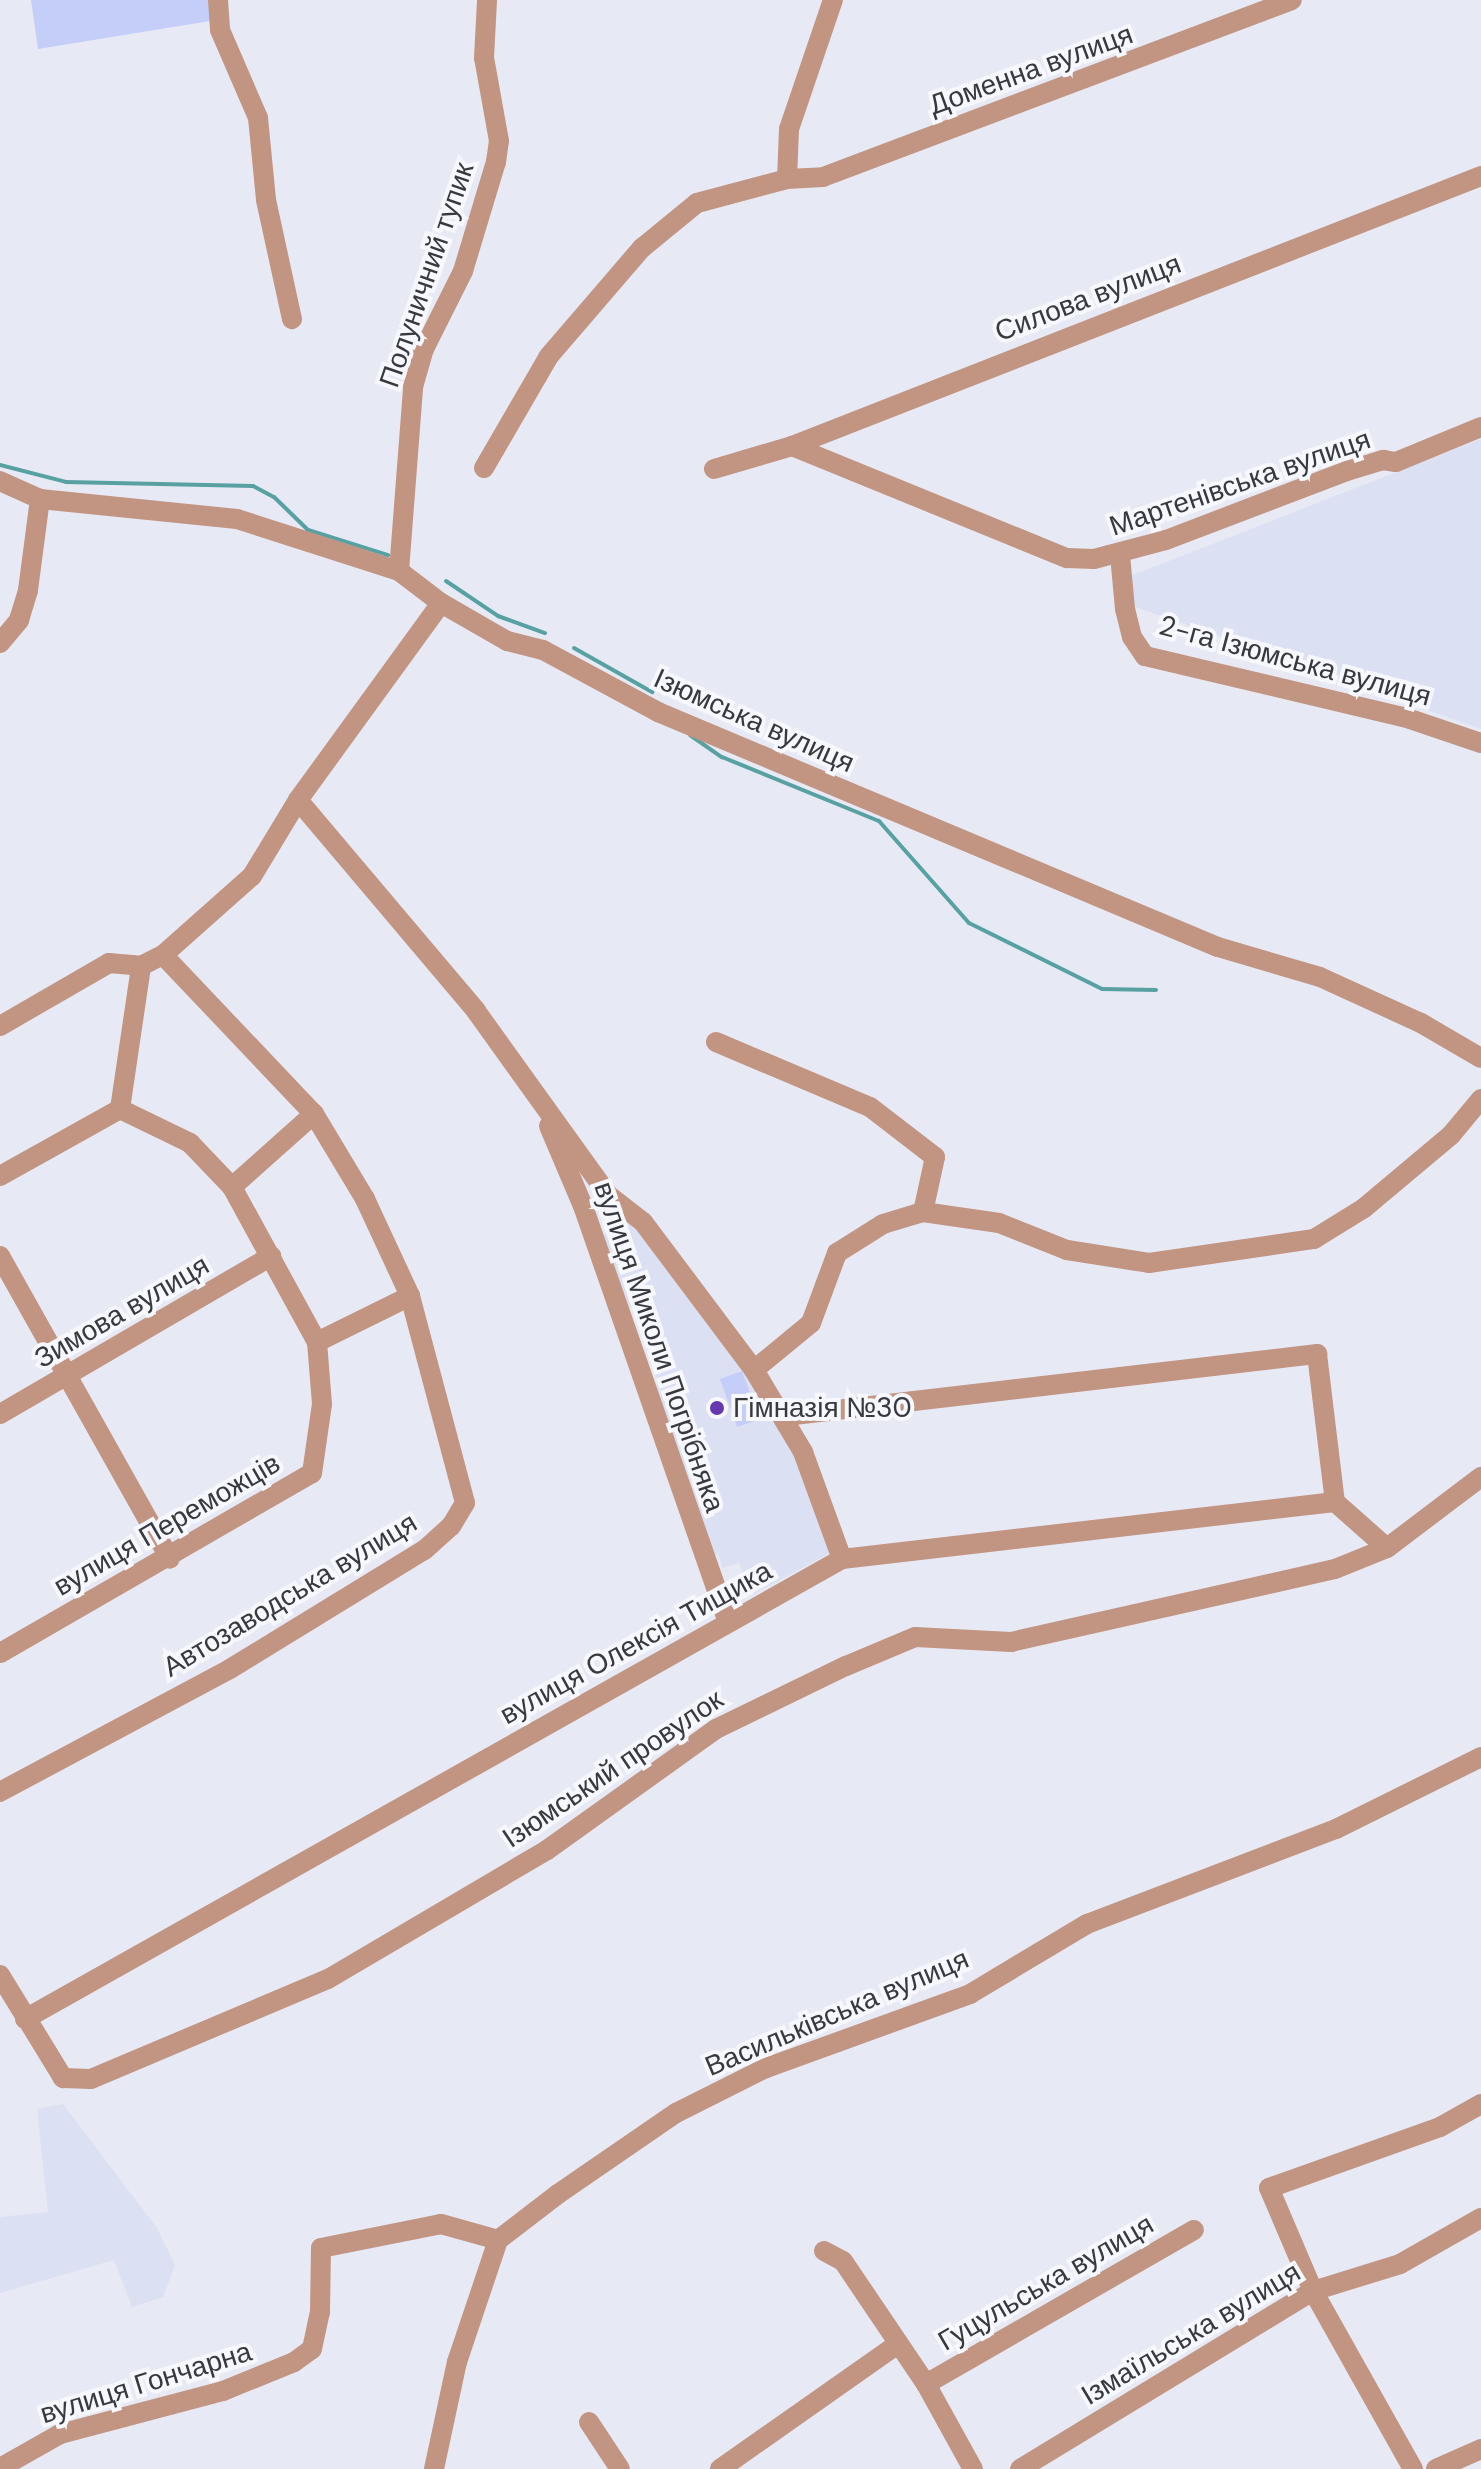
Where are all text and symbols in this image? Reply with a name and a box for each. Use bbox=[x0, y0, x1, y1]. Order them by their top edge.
street label: Доменна вулиця bbox=[925, 18, 1137, 122]
street label: Полуничний тупик bbox=[373, 158, 481, 392]
street label: Силова вулиця bbox=[990, 247, 1186, 349]
street label: Мартенівська вулиця bbox=[1105, 423, 1375, 543]
street label: 2-га Ізюмська вулиця bbox=[1156, 609, 1434, 713]
street label: Ізюмська вулиця bbox=[649, 662, 859, 780]
street label: вулиця Миколи Погрібняка bbox=[587, 1177, 731, 1517]
street label: Зимова вулиця bbox=[29, 1249, 215, 1375]
place label: Гімназія №30 bbox=[733, 1391, 912, 1425]
marker: Гімназія №30 bbox=[708, 1399, 726, 1417]
street label: вулиця Переможців bbox=[48, 1447, 286, 1603]
street label: Автозаводська вулиця bbox=[157, 1506, 423, 1684]
street label: вулиця Олексія Тищика bbox=[494, 1554, 778, 1732]
street label: Ізюмський провулок bbox=[496, 1683, 730, 1855]
street label: Васильківська вулиця bbox=[700, 1942, 974, 2084]
street label: Гуцульська вулиця bbox=[932, 2208, 1160, 2358]
street label: Ізмаїльська вулиця bbox=[1075, 2255, 1307, 2413]
street label: вулиця Гончарна bbox=[36, 2335, 256, 2431]

